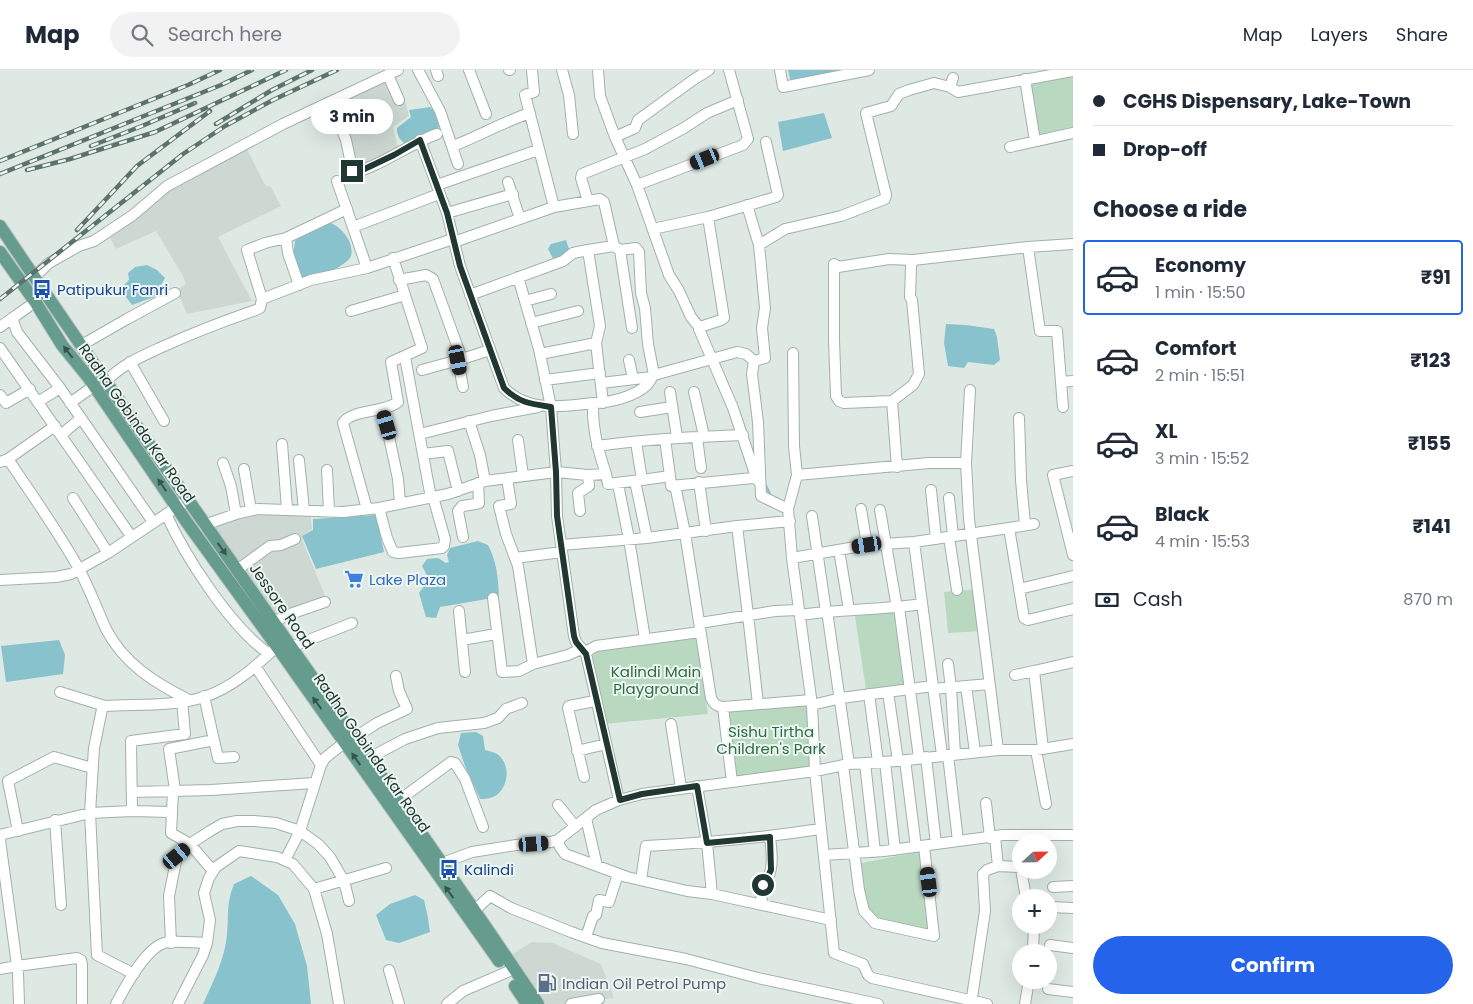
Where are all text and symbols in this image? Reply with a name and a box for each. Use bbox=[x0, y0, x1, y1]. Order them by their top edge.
search box bbox=[110, 12, 460, 57]
text: Map bbox=[25, 18, 80, 51]
icon: search bbox=[128, 21, 156, 49]
text: Search here bbox=[168, 21, 282, 48]
text: Map bbox=[1243, 22, 1283, 47]
text: Layers bbox=[1311, 22, 1368, 47]
text: Share bbox=[1396, 22, 1448, 47]
text: CGHS Dispensary, Lake-Town bbox=[1123, 88, 1411, 115]
callout: 3 min bbox=[311, 98, 393, 134]
text: 3 min bbox=[329, 105, 375, 128]
text: Drop-off bbox=[1123, 136, 1207, 163]
car bbox=[688, 146, 721, 172]
route end bbox=[341, 160, 363, 182]
text: Choose a ride bbox=[1093, 194, 1247, 225]
text: Economy bbox=[1155, 252, 1246, 279]
icon: car bbox=[1095, 255, 1140, 300]
text: ₹91 bbox=[1421, 264, 1451, 291]
bus stop icon: Patipukur Fanri bbox=[31, 278, 53, 300]
place label: Patipukur Fanri bbox=[57, 279, 168, 300]
text: 1 min · 15:50 bbox=[1155, 281, 1246, 304]
text: Comfort bbox=[1155, 335, 1237, 362]
icon: car bbox=[1095, 338, 1140, 383]
street label: Radha Gobinda Kar Road bbox=[74, 339, 200, 507]
car bbox=[447, 344, 468, 376]
one-way arrow bbox=[63, 346, 74, 359]
text: ₹123 bbox=[1410, 347, 1451, 374]
text: 2 min · 15:51 bbox=[1155, 364, 1245, 387]
car bbox=[375, 409, 398, 441]
text: XL bbox=[1155, 418, 1178, 445]
icon: car bbox=[1095, 421, 1140, 466]
text: ₹155 bbox=[1408, 430, 1451, 457]
text: 3 min · 15:52 bbox=[1155, 447, 1249, 470]
one-way arrow bbox=[157, 478, 167, 492]
text: Black bbox=[1155, 501, 1209, 528]
icon: car bbox=[1095, 504, 1140, 549]
text: ₹141 bbox=[1412, 513, 1451, 540]
text: 4 min · 15:53 bbox=[1155, 530, 1250, 553]
car bbox=[851, 535, 882, 555]
one-way arrow bbox=[217, 542, 227, 556]
street label: Jessore Road bbox=[245, 559, 319, 653]
supermarket icon: Lake Plaza bbox=[343, 568, 365, 590]
place label: Lake Plaza bbox=[369, 569, 446, 590]
icon: cash bbox=[1093, 586, 1121, 614]
text: Cash bbox=[1133, 586, 1183, 613]
text: 870 m bbox=[1403, 588, 1453, 611]
park label: Kalindi Main Playground bbox=[611, 661, 701, 699]
street label: Radha Gobinda Kar Road bbox=[309, 669, 435, 837]
one-way arrow bbox=[312, 696, 322, 710]
park label: Sishu Tirtha Children's Park bbox=[716, 721, 826, 759]
one-way arrow bbox=[351, 753, 362, 766]
north arrow bbox=[1012, 834, 1058, 879]
map controls bbox=[1012, 834, 1057, 989]
car bbox=[518, 835, 549, 853]
car bbox=[160, 841, 193, 871]
bus stop icon: Kalindi bbox=[438, 858, 460, 880]
place label: Kalindi bbox=[464, 859, 514, 880]
car bbox=[919, 866, 938, 898]
route start bbox=[752, 874, 774, 896]
one-way arrow bbox=[444, 885, 454, 899]
button: + bbox=[1012, 889, 1057, 934]
button: Confirm bbox=[1093, 936, 1453, 994]
button: − bbox=[1012, 944, 1057, 989]
fuel station icon: Indian Oil Petrol Pump bbox=[536, 972, 558, 994]
place label: Indian Oil Petrol Pump bbox=[562, 973, 726, 994]

